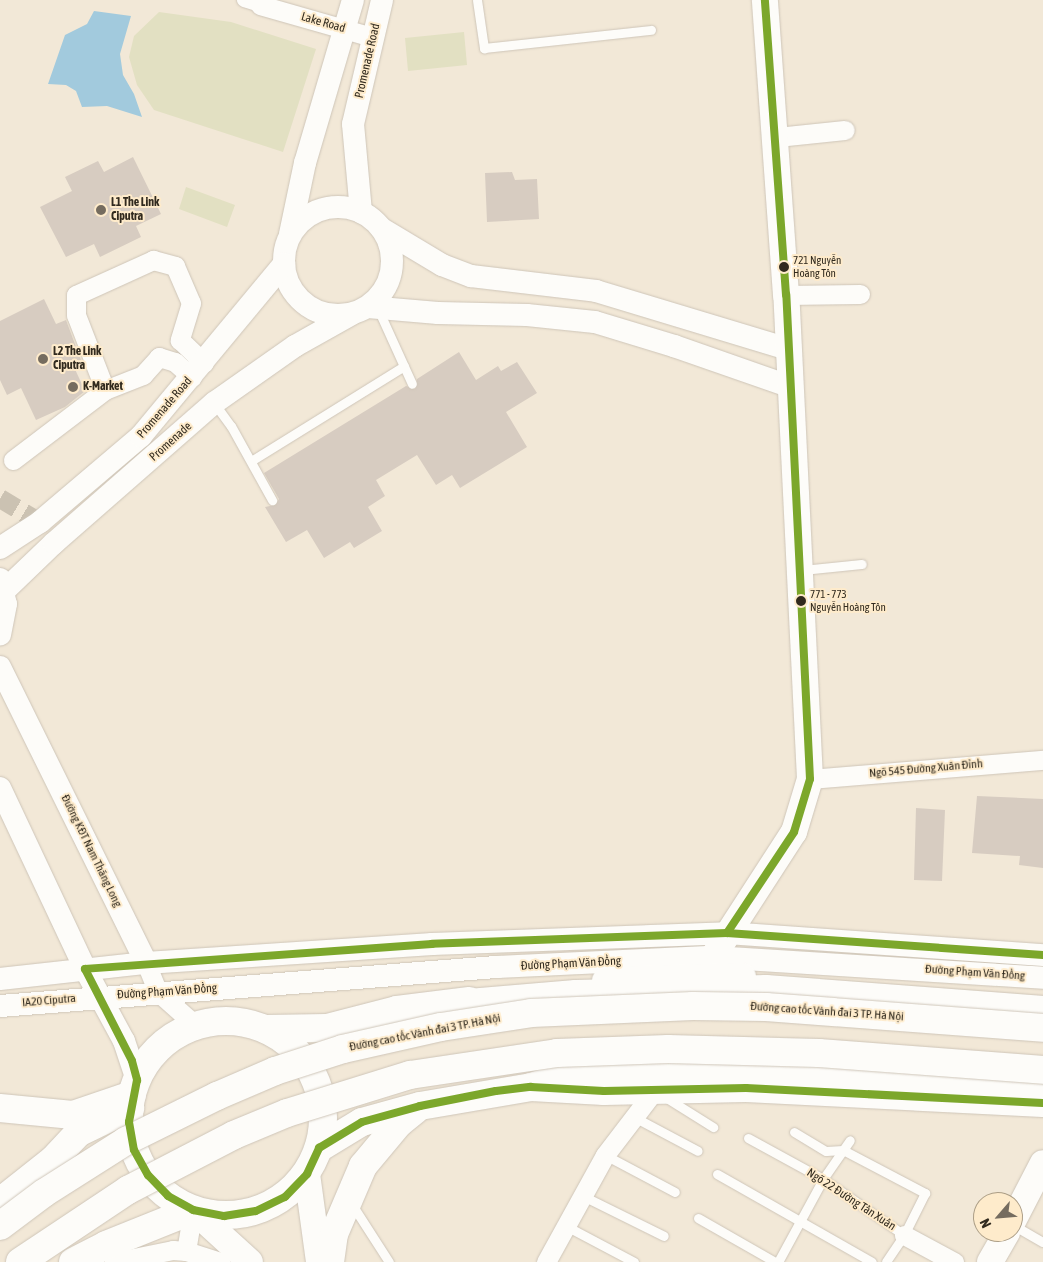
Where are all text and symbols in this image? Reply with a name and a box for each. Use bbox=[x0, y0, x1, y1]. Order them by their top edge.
street label: Lake Road bbox=[299, 10, 347, 36]
street label: Promenade Road bbox=[352, 22, 384, 100]
place label: L1 The Link Ciputra bbox=[111, 196, 159, 224]
marker: L1 The Link Ciputra bbox=[95, 204, 107, 216]
place label: 721 Nguyễn Hoàng Tôn bbox=[793, 254, 841, 280]
marker: 721 Nguyễn Hoàng Tôn bbox=[779, 262, 789, 272]
place label: L2 The Link Ciputra bbox=[53, 345, 101, 373]
marker: L2 The Link Ciputra bbox=[37, 353, 49, 365]
street label: Promenade Road bbox=[135, 375, 195, 441]
place label: K-Market bbox=[83, 380, 123, 394]
marker: K-Market bbox=[67, 381, 79, 393]
street label: Promenade bbox=[147, 419, 195, 465]
place label: 771 - 773 Nguyễn Hoàng Tôn bbox=[810, 588, 886, 614]
marker: 771 - 773 Nguyễn Hoàng Tôn bbox=[796, 596, 806, 606]
street label: Ngõ 545 Đường Xuân Đỉnh bbox=[869, 757, 983, 781]
street label: Đường KĐT Nam Thăng Long bbox=[58, 792, 124, 910]
street label: Đường Phạm Văn Đồng bbox=[521, 954, 621, 974]
street label: Đường Phạm Văn Đồng bbox=[924, 962, 1026, 984]
street label: Đường Phạm Văn Đồng bbox=[116, 981, 218, 1003]
street label: IA20 Ciputra bbox=[22, 991, 76, 1011]
street label: Đường cao tốc Vành đai 3 TP. Hà Nội bbox=[750, 999, 904, 1025]
street label: Đường cao tốc Vành đai 3 TP. Hà Nội bbox=[348, 1011, 502, 1055]
street label: Ngõ 22 Đường Tân Xuân bbox=[804, 1166, 898, 1234]
north arrow bbox=[973, 1192, 1023, 1242]
text: N bbox=[977, 1216, 995, 1231]

